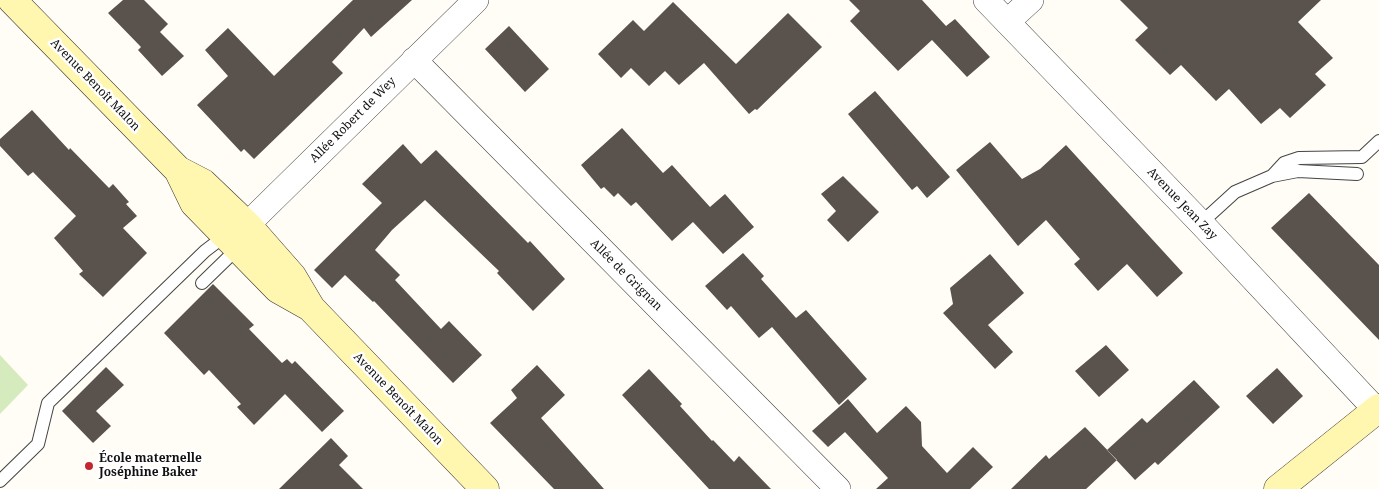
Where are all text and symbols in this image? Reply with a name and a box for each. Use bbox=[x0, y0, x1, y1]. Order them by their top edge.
street label: Avenue Benoît Malon bbox=[47, 36, 143, 134]
street label: Allée Robert de Wey bbox=[307, 74, 399, 166]
street label: Avenue Jean Zay bbox=[1144, 165, 1220, 243]
street label: Allée de Grignan bbox=[587, 236, 665, 314]
street label: Avenue Benoît Malon bbox=[350, 350, 446, 448]
place label: École maternelle Joséphine Baker bbox=[99, 452, 202, 480]
marker: École maternelle Joséphine Baker bbox=[83, 460, 95, 472]

